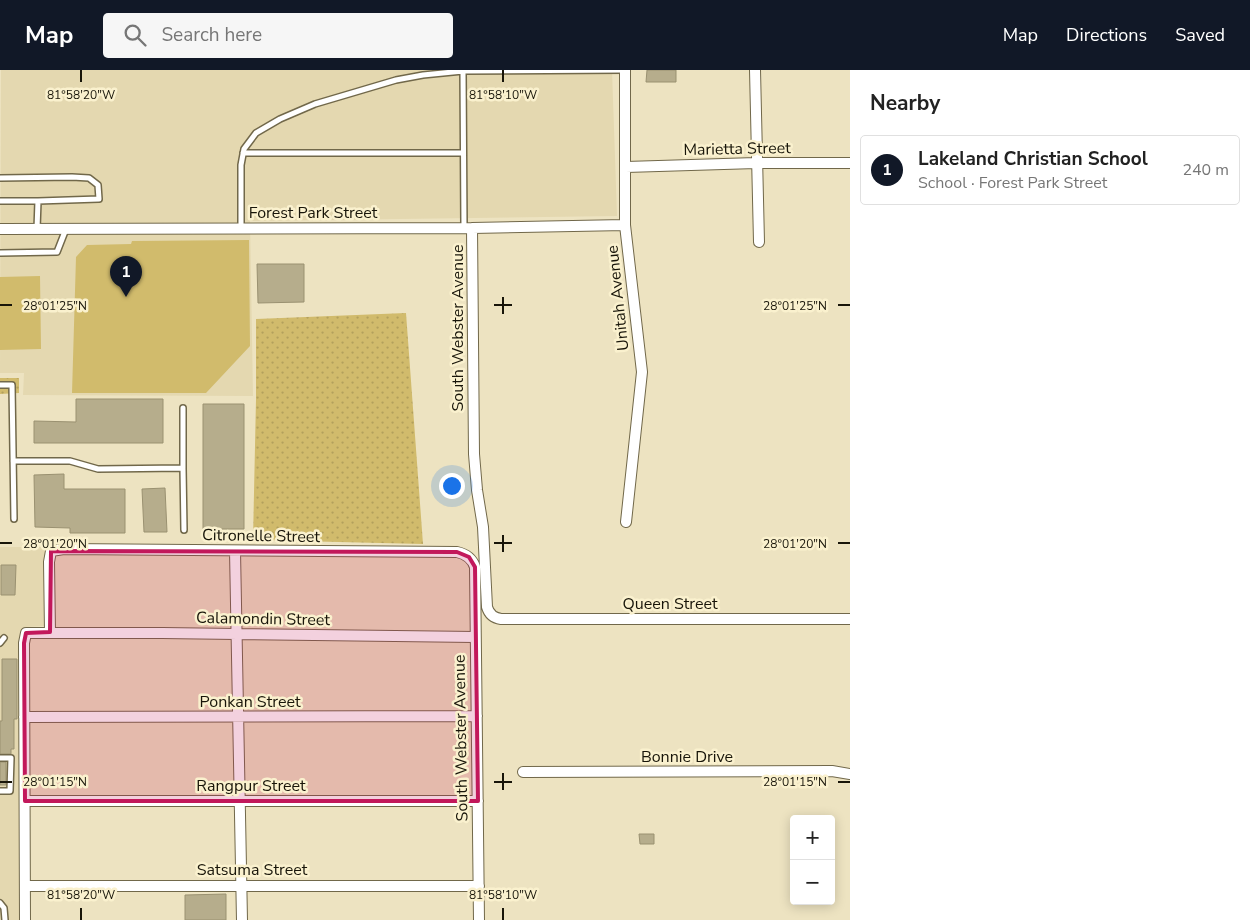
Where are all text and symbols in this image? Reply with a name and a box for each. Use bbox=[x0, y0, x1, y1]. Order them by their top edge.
search box bbox=[103, 13, 453, 58]
text: Map bbox=[25, 19, 73, 51]
icon: search bbox=[121, 21, 149, 49]
text: Search here bbox=[161, 22, 262, 48]
text: Map bbox=[1003, 23, 1038, 47]
text: Directions bbox=[1066, 23, 1147, 47]
text: Saved bbox=[1175, 23, 1225, 47]
text: 81°58'20"W bbox=[47, 87, 115, 103]
text: 81°58'10"W bbox=[469, 87, 537, 103]
text: Nearby bbox=[870, 89, 940, 117]
street label: Marietta Street bbox=[683, 137, 791, 161]
text: Lakeland Christian School bbox=[918, 146, 1148, 172]
text: 1 bbox=[882, 159, 892, 181]
text: 240 m bbox=[1182, 159, 1229, 181]
text: School · Forest Park Street bbox=[918, 172, 1107, 194]
street label: Forest Park Street bbox=[249, 202, 378, 224]
street label: Unitah Avenue bbox=[602, 244, 634, 352]
street label: South Webster Avenue bbox=[447, 245, 469, 411]
pin: 1 bbox=[110, 256, 142, 297]
text: 28°01'25"N bbox=[23, 298, 87, 314]
text: 28°01'25"N bbox=[763, 298, 827, 314]
your location bbox=[439, 473, 465, 499]
street label: Citronelle Street bbox=[202, 524, 321, 548]
text: 28°01'20"N bbox=[23, 536, 87, 552]
text: 28°01'20"N bbox=[763, 536, 827, 552]
street label: Queen Street bbox=[622, 593, 718, 615]
street label: Calamondin Street bbox=[196, 607, 330, 631]
street label: South Webster Avenue bbox=[449, 654, 473, 822]
street label: Ponkan Street bbox=[199, 691, 301, 713]
street label: Bonnie Drive bbox=[641, 746, 733, 768]
text: 28°01'15"N bbox=[23, 774, 87, 790]
text: 28°01'15"N bbox=[763, 774, 827, 790]
street label: Rangpur Street bbox=[196, 775, 306, 797]
map controls bbox=[790, 815, 835, 905]
button: + bbox=[790, 815, 835, 860]
street label: Satsuma Street bbox=[197, 859, 308, 881]
button: − bbox=[790, 860, 835, 905]
text: 81°58'20"W bbox=[47, 887, 115, 903]
text: 81°58'10"W bbox=[469, 887, 537, 903]

